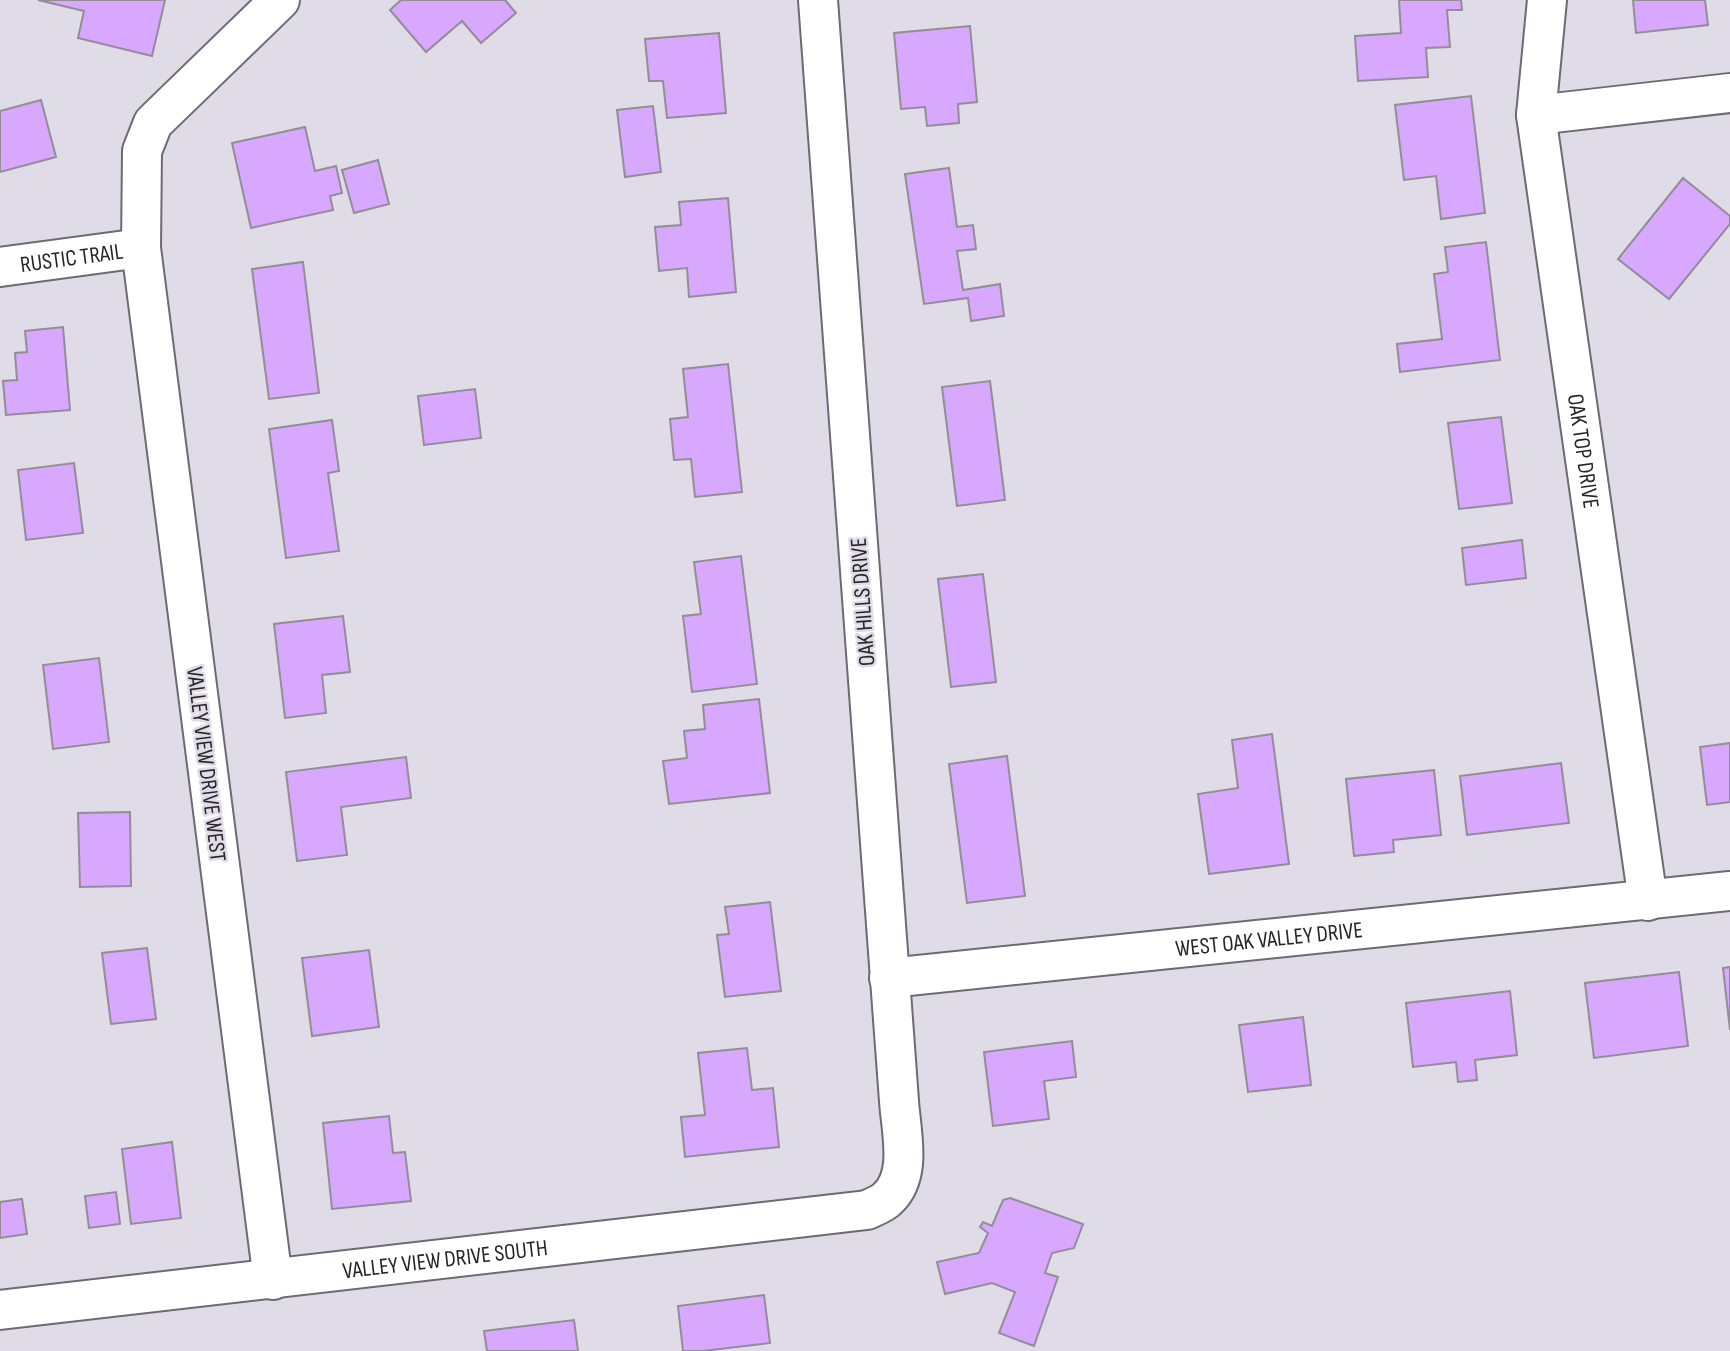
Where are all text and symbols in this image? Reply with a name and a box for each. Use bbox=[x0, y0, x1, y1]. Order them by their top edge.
street label: RUSTIC TRAIL bbox=[18, 238, 125, 279]
street label: OAK TOP DRIVE bbox=[1561, 392, 1605, 510]
street label: OAK HILLS DRIVE bbox=[845, 537, 881, 667]
street label: VALLEY VIEW DRIVE WEST bbox=[180, 665, 232, 863]
street label: WEST OAK VALLEY DRIVE bbox=[1174, 916, 1364, 963]
street label: VALLEY VIEW DRIVE SOUTH bbox=[341, 1234, 549, 1285]

